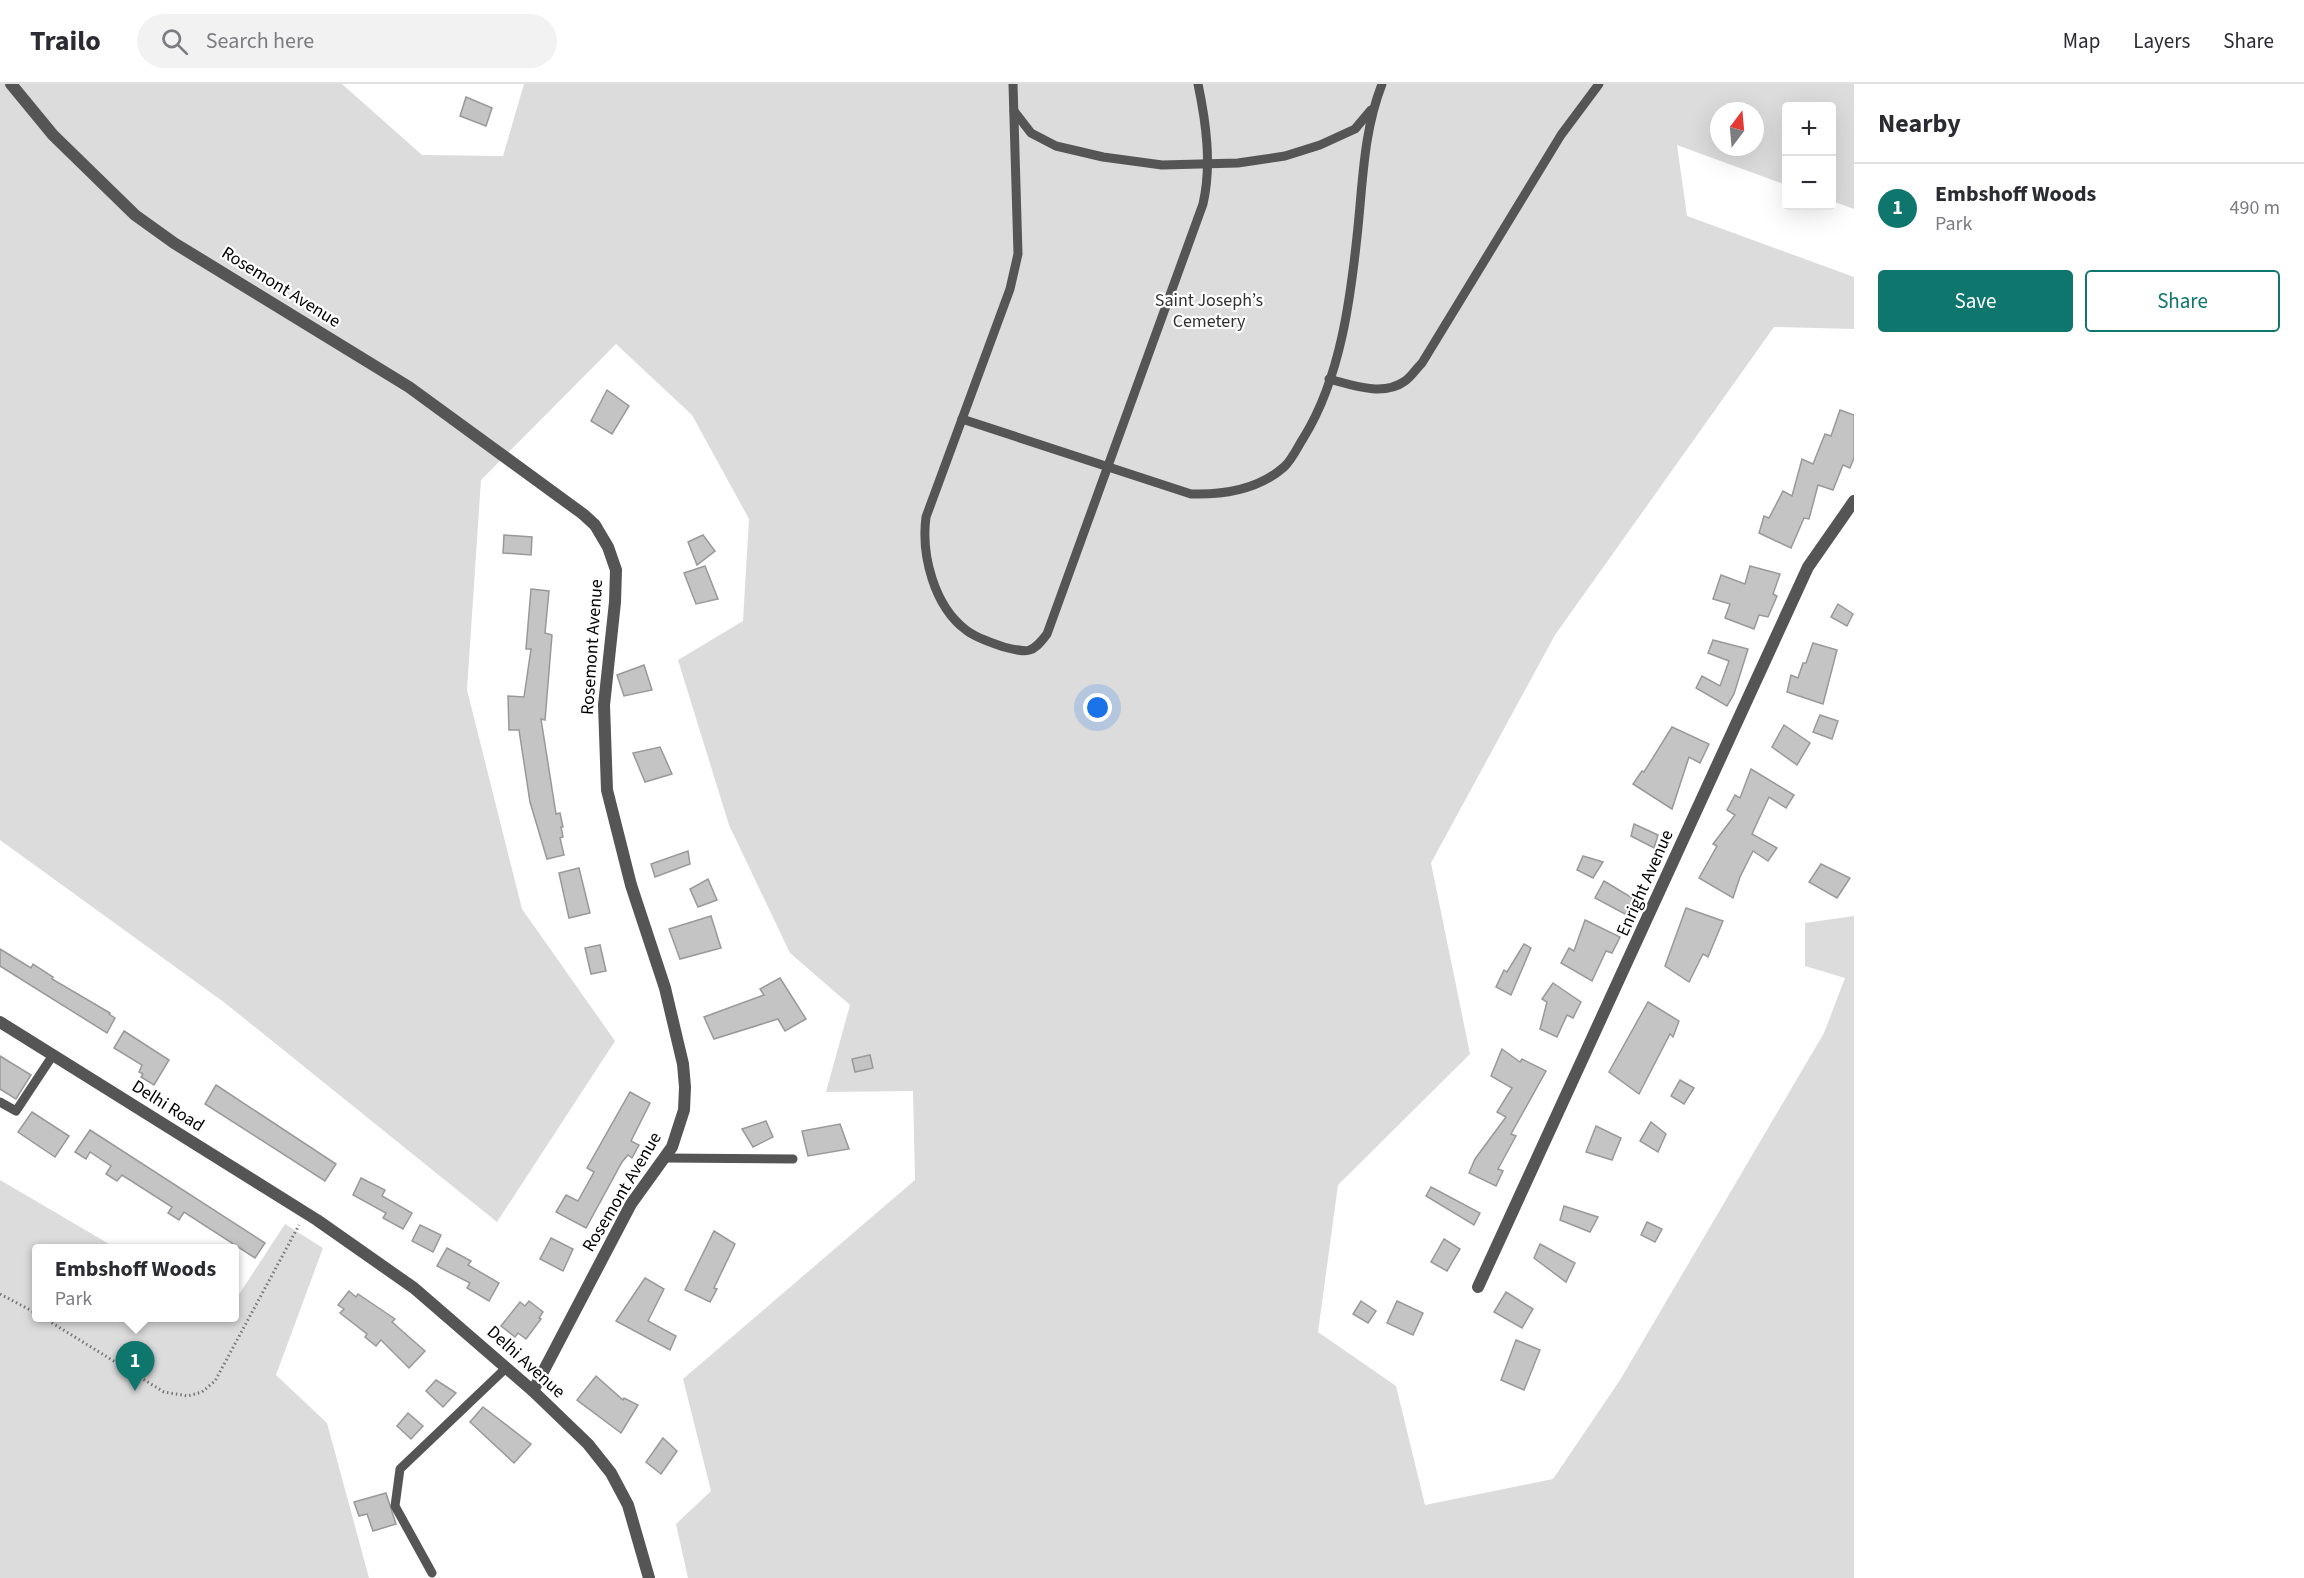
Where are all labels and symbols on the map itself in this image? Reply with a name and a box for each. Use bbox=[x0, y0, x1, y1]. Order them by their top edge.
north arrow bbox=[1710, 102, 1764, 156]
street label: Rosemont Avenue bbox=[217, 240, 345, 334]
park label: Saint Joseph’s Cemetery bbox=[1155, 288, 1263, 334]
street label: Rosemont Avenue bbox=[575, 578, 609, 716]
your location bbox=[1083, 693, 1112, 722]
street label: Enright Avenue bbox=[1610, 826, 1680, 940]
street label: Delhi Road bbox=[127, 1074, 209, 1138]
street label: Rosemont Avenue bbox=[576, 1127, 668, 1257]
street label: Delhi Avenue bbox=[481, 1320, 571, 1404]
pin: 1 bbox=[116, 1342, 154, 1391]

